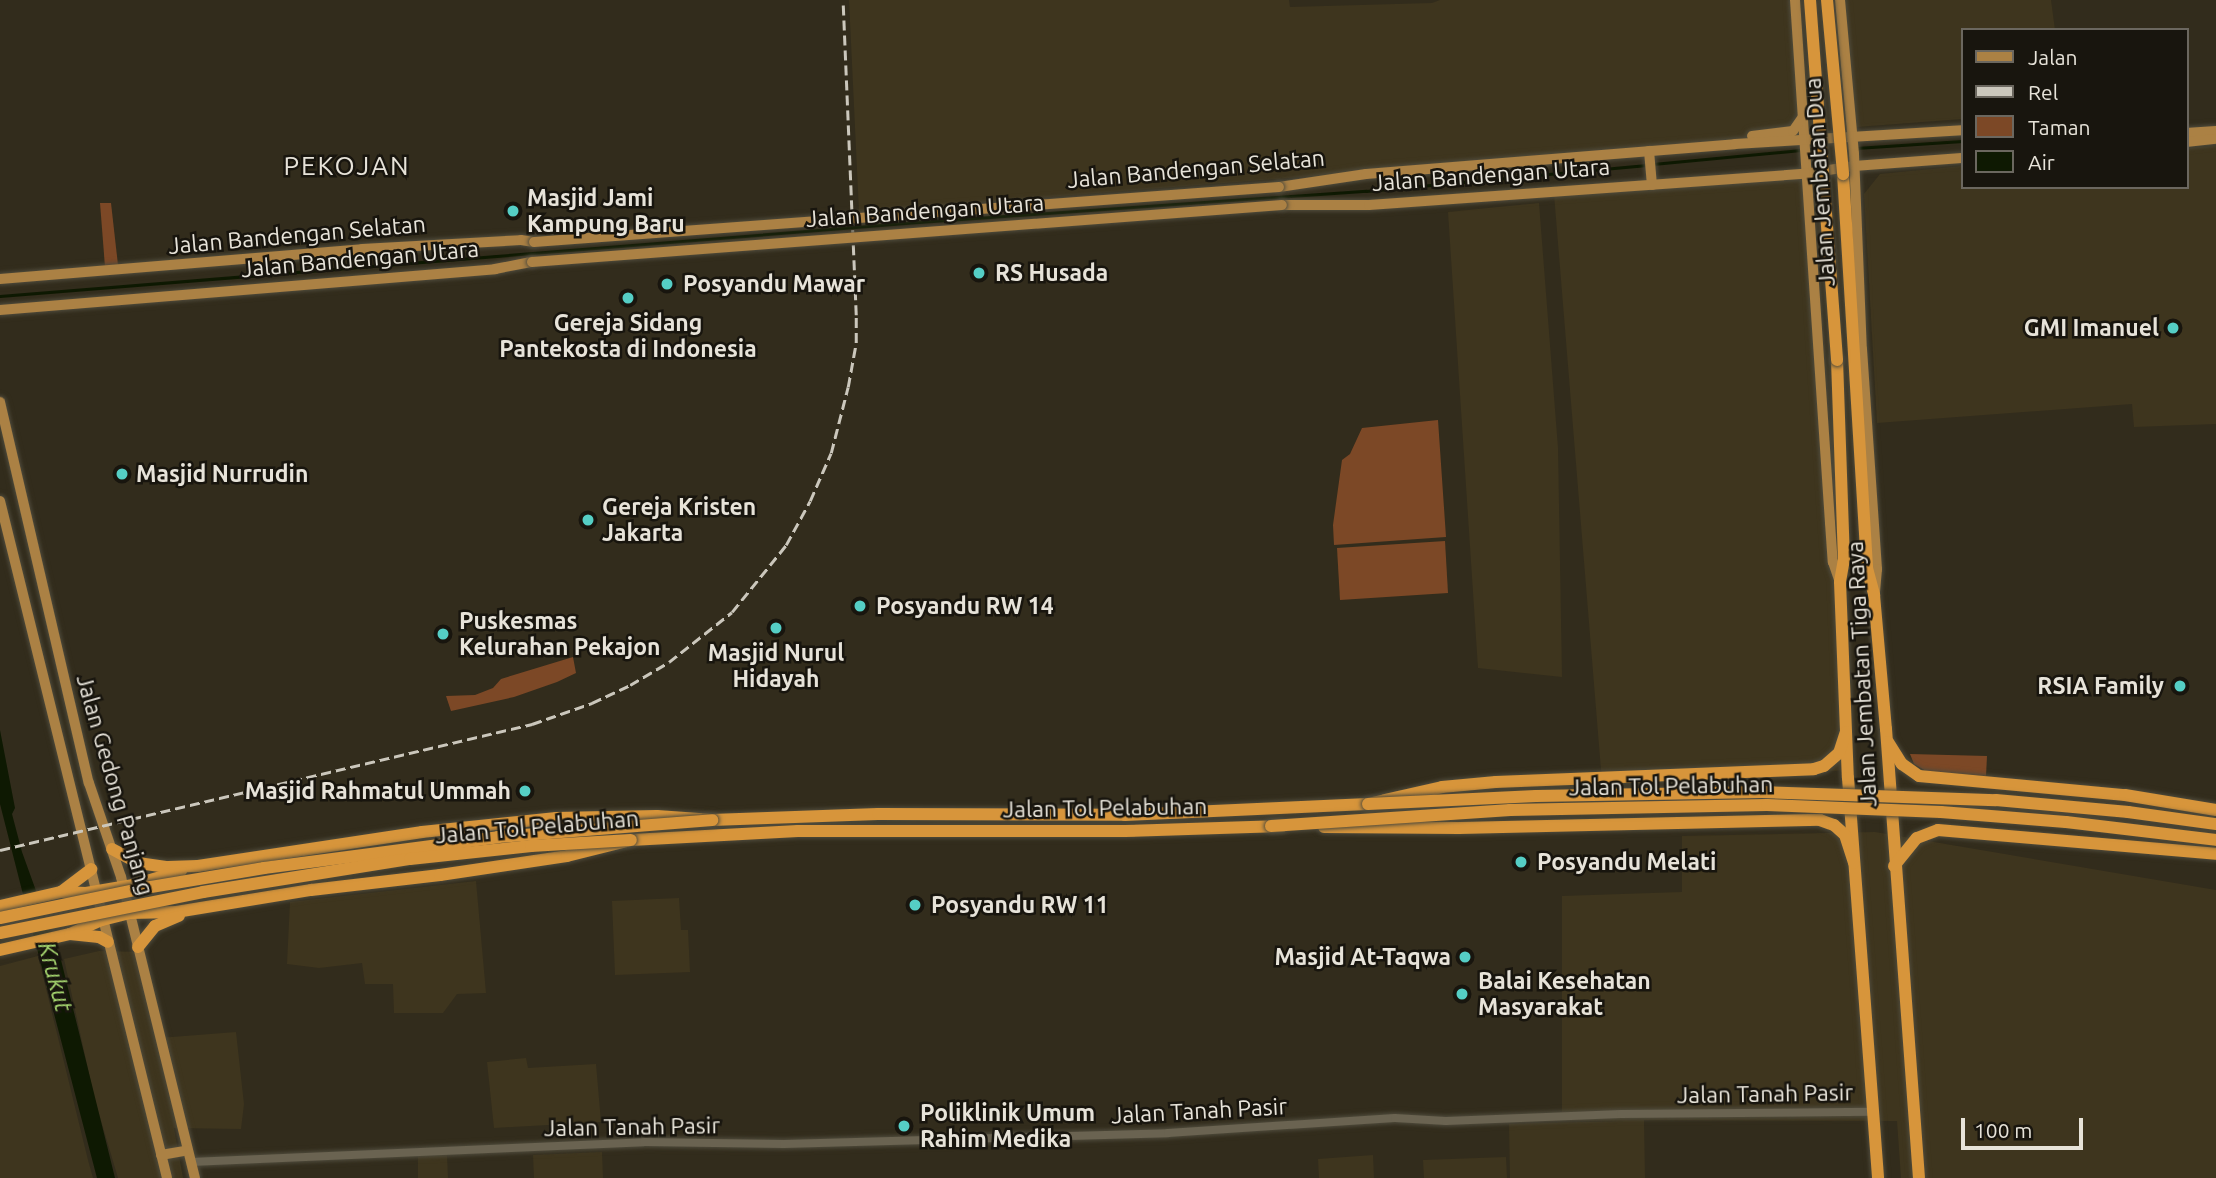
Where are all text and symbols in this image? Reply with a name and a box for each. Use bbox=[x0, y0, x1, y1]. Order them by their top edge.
legend bbox=[1960, 28, 2188, 189]
text: Jalan bbox=[2028, 45, 2077, 69]
street label: Jalan Jembatan Dua bbox=[1799, 77, 1841, 287]
text: Rel bbox=[2028, 80, 2058, 104]
text: Taman bbox=[2028, 115, 2091, 139]
street label: Jalan Bandengan Selatan bbox=[1066, 144, 1326, 194]
district label: PEKOJAN bbox=[284, 150, 410, 182]
text: Air bbox=[2028, 150, 2055, 174]
street label: Jalan Bandengan Utara bbox=[1371, 153, 1611, 197]
place label: Masjid Jami Kampung Baru bbox=[527, 184, 685, 238]
street label: Jalan Bandengan Utara bbox=[805, 189, 1045, 233]
marker: Masjid Jami Kampung Baru bbox=[505, 203, 521, 219]
street label: Jalan Bandengan Selatan bbox=[167, 210, 427, 260]
street label: Jalan Bandengan Utara bbox=[240, 235, 480, 283]
place label: RS Husada bbox=[995, 259, 1108, 287]
marker: RS Husada bbox=[969, 263, 989, 283]
place label: Posyandu Mawar bbox=[683, 270, 865, 298]
marker: Posyandu Mawar bbox=[657, 274, 677, 294]
marker: Gereja Sidang Pantekosta di Indonesia bbox=[620, 290, 636, 306]
place label: Gereja Sidang Pantekosta di Indonesia bbox=[499, 309, 757, 363]
place label: GMI Imanuel bbox=[2024, 314, 2159, 342]
marker: GMI Imanuel bbox=[2165, 320, 2181, 336]
place label: Masjid Nurrudin bbox=[136, 460, 308, 488]
marker: Masjid Nurrudin bbox=[114, 466, 130, 482]
place label: Gereja Kristen Jakarta bbox=[602, 493, 756, 547]
marker: Gereja Kristen Jakarta bbox=[580, 512, 596, 528]
street label: Jalan Jembatan Tiga Raya bbox=[1841, 540, 1883, 808]
place label: Posyandu RW 14 bbox=[876, 592, 1054, 620]
marker: Posyandu RW 14 bbox=[850, 596, 870, 616]
place label: Puskesmas Kelurahan Pekajon bbox=[459, 607, 661, 661]
marker: Masjid Nurul Hidayah bbox=[768, 620, 784, 636]
marker: Puskesmas Kelurahan Pekajon bbox=[433, 624, 453, 644]
place label: Masjid Nurul Hidayah bbox=[708, 639, 844, 693]
street label: Jalan Gedong Panjang bbox=[70, 672, 160, 898]
place label: RSIA Family bbox=[2037, 672, 2164, 700]
marker: RSIA Family bbox=[2170, 676, 2190, 696]
street label: Jalan Tol Pelabuhan bbox=[1569, 770, 1773, 802]
place label: Masjid Rahmatul Ummah bbox=[245, 777, 511, 805]
marker: Masjid Rahmatul Ummah bbox=[517, 783, 533, 799]
street label: Jalan Tol Pelabuhan bbox=[1003, 792, 1207, 824]
street label: Jalan Tol Pelabuhan bbox=[434, 804, 640, 850]
place label: Posyandu Melati bbox=[1537, 848, 1716, 876]
marker: Posyandu Melati bbox=[1511, 852, 1531, 872]
place label: Posyandu RW 11 bbox=[931, 891, 1109, 919]
marker: Posyandu RW 11 bbox=[905, 895, 925, 915]
water label: Krukut bbox=[32, 939, 78, 1015]
place label: Masjid At-Taqwa bbox=[1274, 943, 1451, 971]
marker: Masjid At-Taqwa bbox=[1457, 949, 1473, 965]
place label: Balai Kesehatan Masyarakat bbox=[1478, 967, 1651, 1021]
marker: Balai Kesehatan Masyarakat bbox=[1452, 984, 1472, 1004]
street label: Jalan Tanah Pasir bbox=[1677, 1079, 1853, 1109]
street label: Jalan Tanah Pasir bbox=[1110, 1093, 1288, 1129]
place label: Poliklinik Umum Rahim Medika bbox=[920, 1099, 1095, 1153]
scale bar bbox=[1964, 1104, 2086, 1148]
street label: Jalan Tanah Pasir bbox=[544, 1112, 720, 1142]
marker: Poliklinik Umum Rahim Medika bbox=[894, 1116, 914, 1136]
text: 100 m bbox=[1974, 1118, 2032, 1142]

